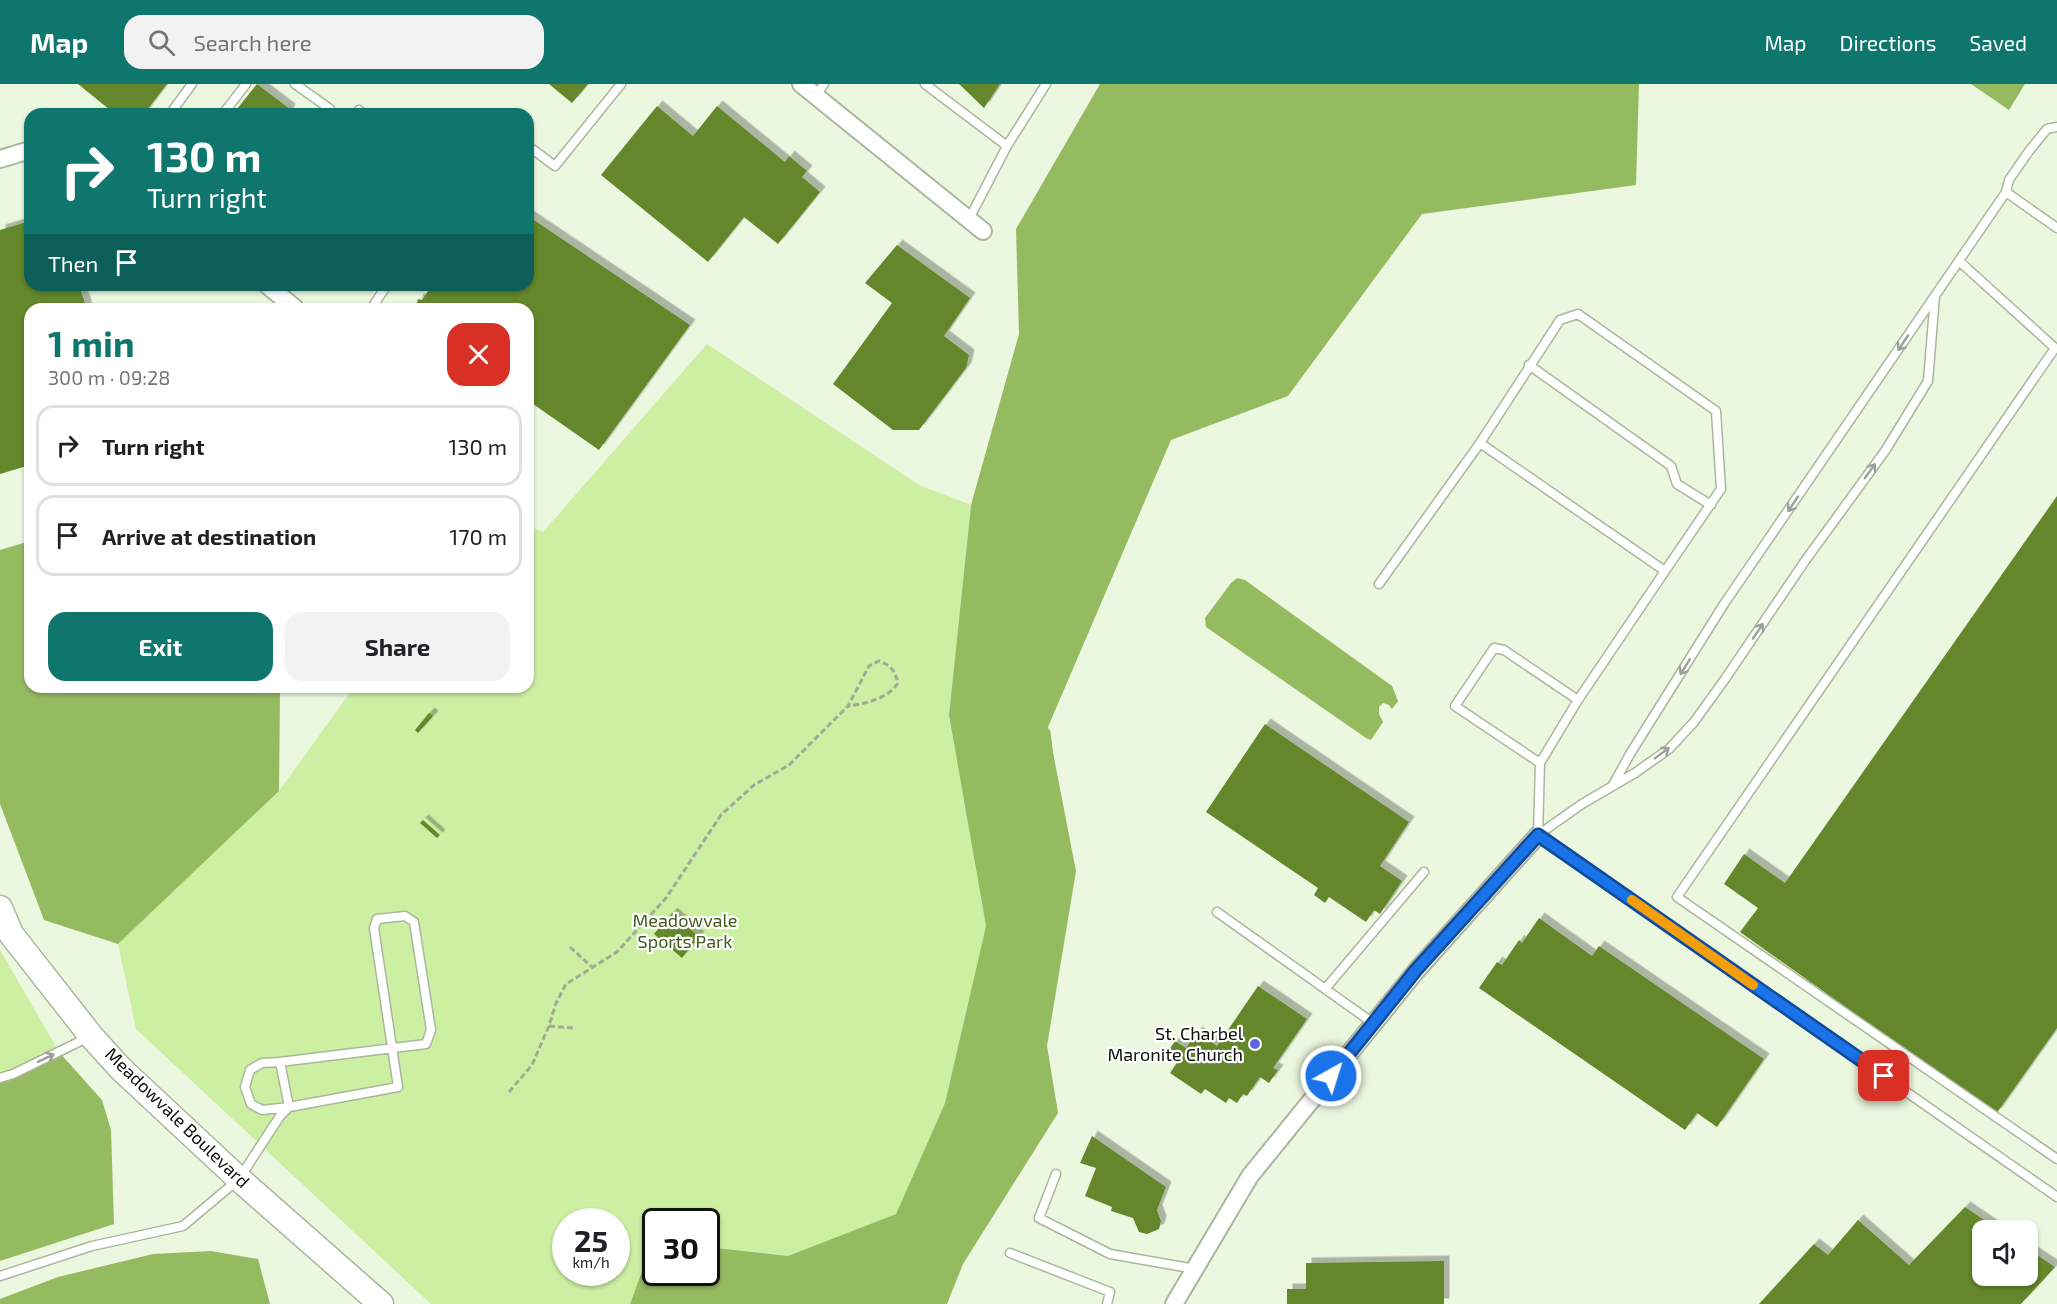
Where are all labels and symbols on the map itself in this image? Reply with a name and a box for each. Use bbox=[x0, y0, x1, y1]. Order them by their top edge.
one-way arrow bbox=[1897, 334, 1909, 351]
one-way arrow bbox=[1864, 464, 1876, 480]
one-way arrow bbox=[1787, 495, 1799, 512]
one-way arrow bbox=[1752, 623, 1764, 640]
one-way arrow bbox=[1679, 658, 1691, 675]
one-way arrow bbox=[1654, 747, 1670, 759]
park label: Meadowvale Sports Park bbox=[633, 909, 738, 952]
place label: St. Charbel Maronite Church bbox=[1107, 1022, 1244, 1065]
marker: St. Charbel Maronite Church bbox=[1248, 1037, 1262, 1051]
street label: Meadowvale Boulevard bbox=[101, 1043, 254, 1192]
position arrow bbox=[1299, 1044, 1363, 1108]
pin bbox=[1858, 1050, 1909, 1101]
one-way arrow bbox=[37, 1052, 55, 1063]
speed limit sign: 30 bbox=[642, 1208, 720, 1286]

